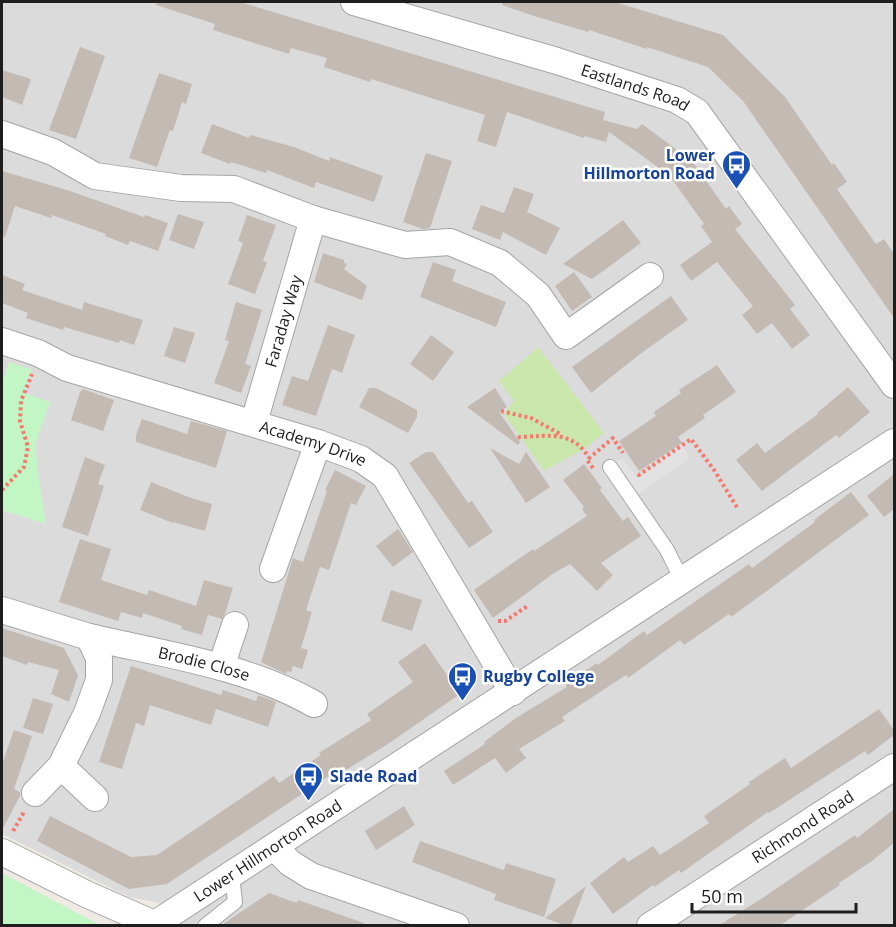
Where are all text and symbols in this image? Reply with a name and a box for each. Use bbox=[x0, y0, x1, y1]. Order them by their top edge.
street label: Eastlands Road bbox=[578, 59, 694, 116]
place label: Lower Hillmorton Road bbox=[583, 144, 715, 184]
bus stop icon: Lower Hillmorton Road bbox=[720, 148, 752, 190]
street label: Faraday Way bbox=[259, 271, 307, 370]
street label: Academy Drive bbox=[257, 415, 372, 471]
street label: Brodie Close bbox=[156, 641, 253, 686]
bus stop icon: Rugby College bbox=[446, 660, 478, 702]
place label: Rugby College bbox=[483, 665, 594, 687]
bus stop icon: Slade Road bbox=[293, 760, 325, 802]
place label: Slade Road bbox=[330, 765, 417, 787]
street label: Richmond Road bbox=[747, 785, 858, 868]
street label: Lower Hillmorton Road bbox=[189, 794, 346, 907]
scale bar bbox=[692, 876, 856, 914]
text: 50 m bbox=[701, 884, 743, 908]

